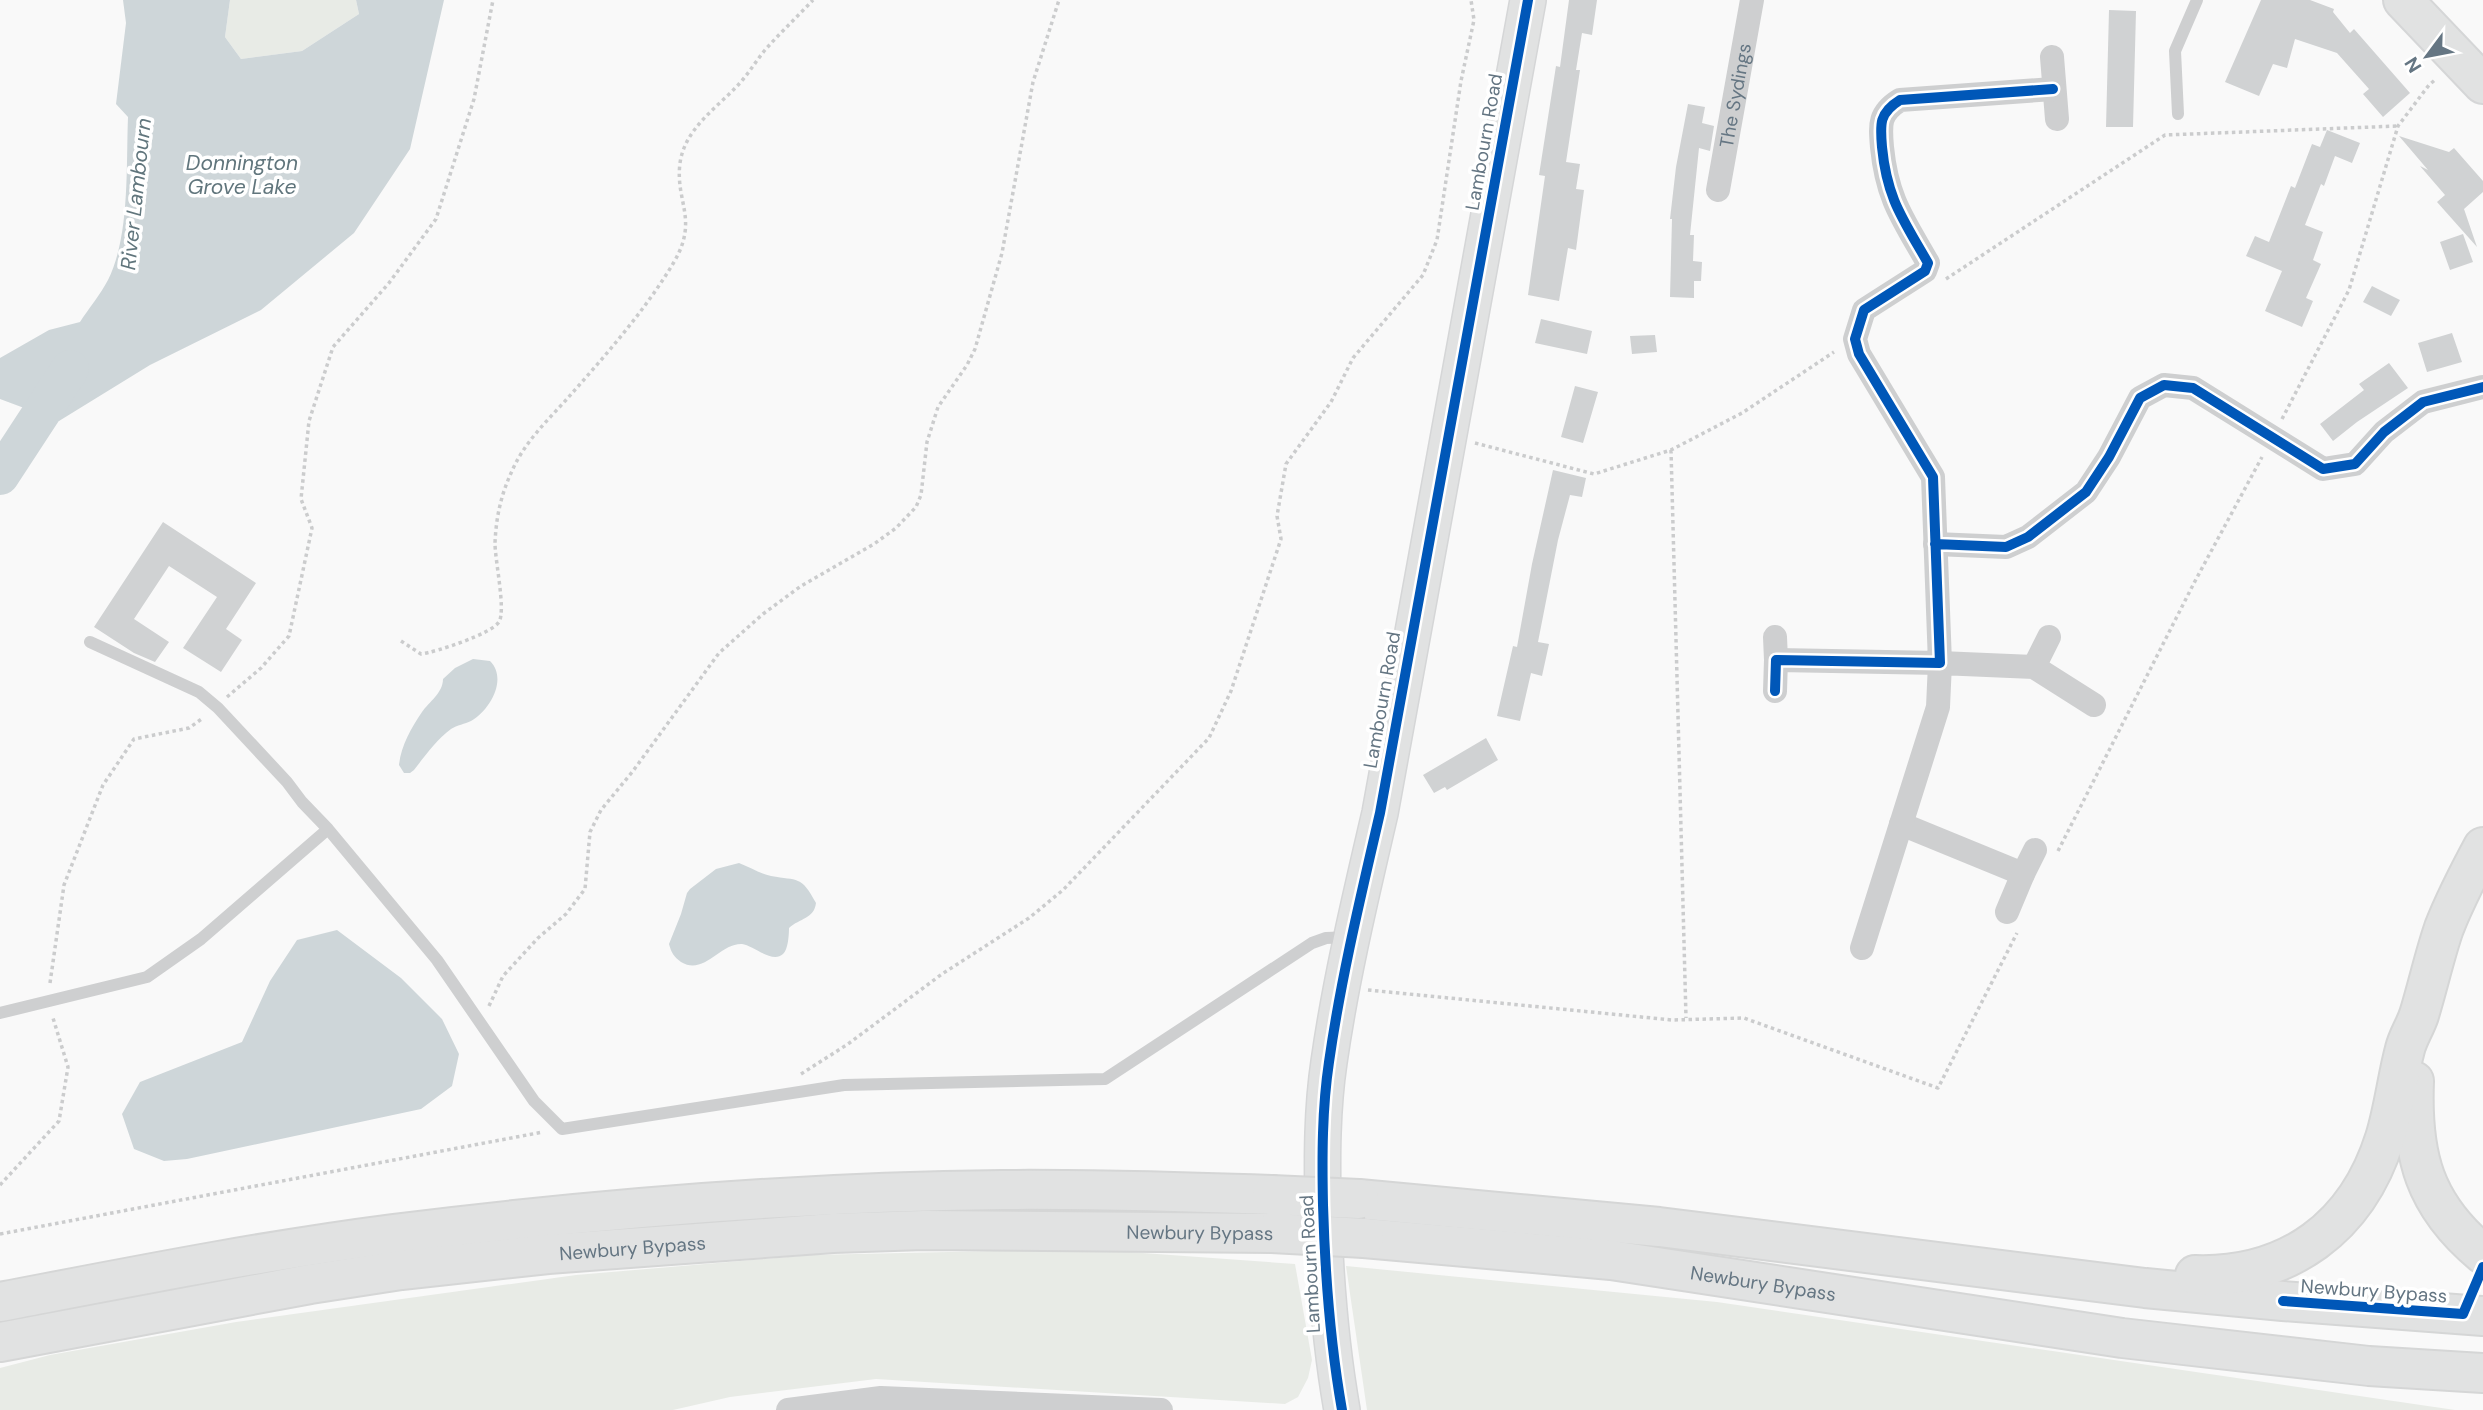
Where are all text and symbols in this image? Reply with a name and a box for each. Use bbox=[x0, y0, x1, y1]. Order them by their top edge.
north arrow bbox=[2392, 21, 2462, 91]
street label: The Sydings bbox=[1713, 41, 1757, 150]
text: N bbox=[2399, 52, 2427, 77]
street label: Lambourn Road bbox=[1460, 72, 1508, 212]
water label: River Lambourn bbox=[114, 116, 158, 272]
water label: Donnington Grove Lake bbox=[186, 149, 298, 201]
street label: Lambourn Road bbox=[1358, 630, 1406, 770]
street label: Lambourn Road bbox=[1294, 1194, 1326, 1334]
street label: Newbury Bypass bbox=[1126, 1219, 1273, 1246]
street label: Newbury Bypass bbox=[558, 1230, 707, 1266]
street label: Newbury Bypass bbox=[1689, 1260, 1838, 1307]
street label: Newbury Bypass bbox=[2300, 1273, 2448, 1309]

